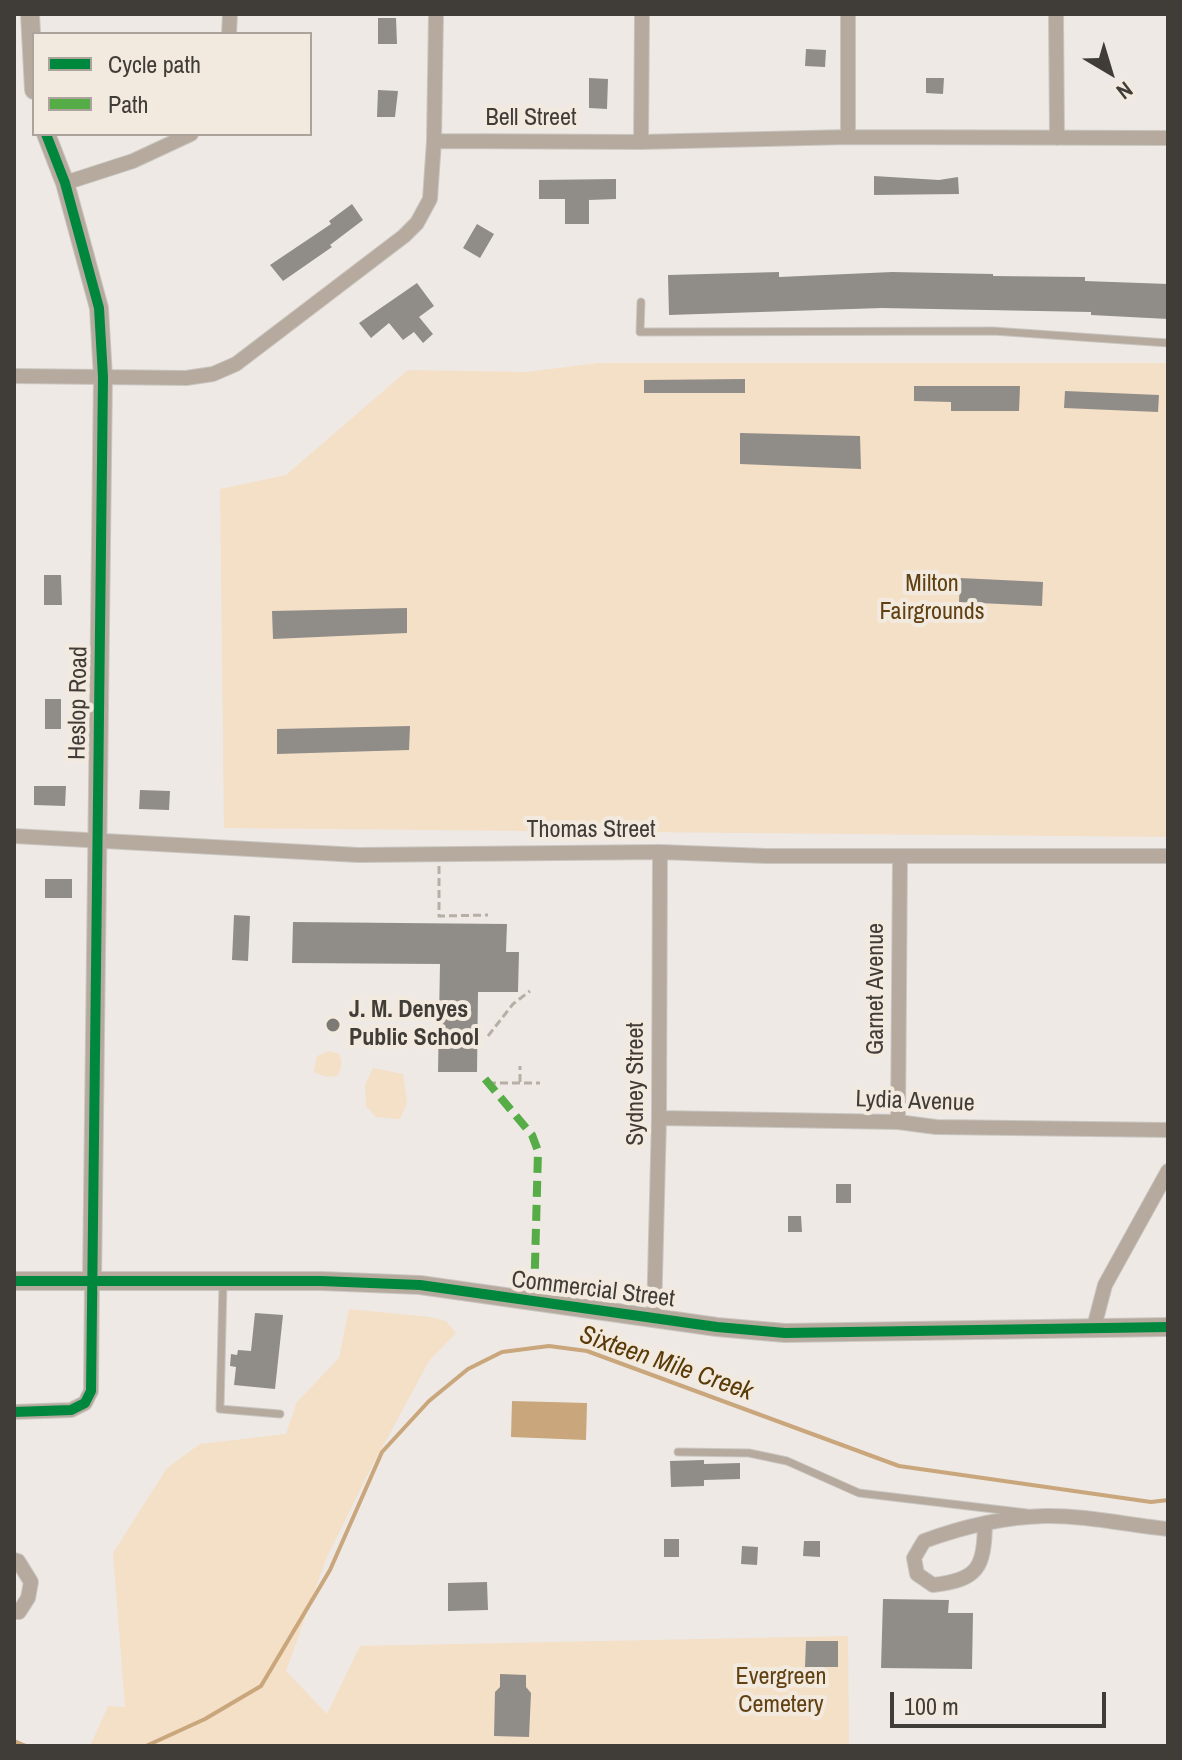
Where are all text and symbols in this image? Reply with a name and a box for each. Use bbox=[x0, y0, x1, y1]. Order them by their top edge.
legend bbox=[32, 32, 312, 136]
north arrow bbox=[1070, 32, 1150, 112]
text: Cycle path bbox=[108, 48, 201, 80]
text: N bbox=[1110, 75, 1139, 107]
text: Path bbox=[108, 88, 149, 120]
street label: Bell Street bbox=[486, 105, 576, 133]
park label: Milton Fairgrounds bbox=[879, 571, 985, 627]
street label: Heslop Road bbox=[64, 646, 94, 760]
street label: Thomas Street bbox=[526, 817, 656, 845]
street label: Garnet Avenue bbox=[863, 923, 891, 1055]
place label: J. M. Denyes Public School bbox=[349, 997, 479, 1053]
marker: J. M. Denyes Public School bbox=[324, 1016, 342, 1034]
street label: Sydney Street bbox=[623, 1022, 651, 1146]
street label: Lydia Avenue bbox=[855, 1086, 975, 1118]
street label: Commercial Street bbox=[510, 1266, 676, 1314]
water label: Sixteen Mile Creek bbox=[575, 1320, 757, 1408]
park label: Evergreen Cemetery bbox=[736, 1664, 826, 1720]
scale bar bbox=[894, 1676, 1110, 1726]
text: 100 m bbox=[904, 1690, 959, 1722]

